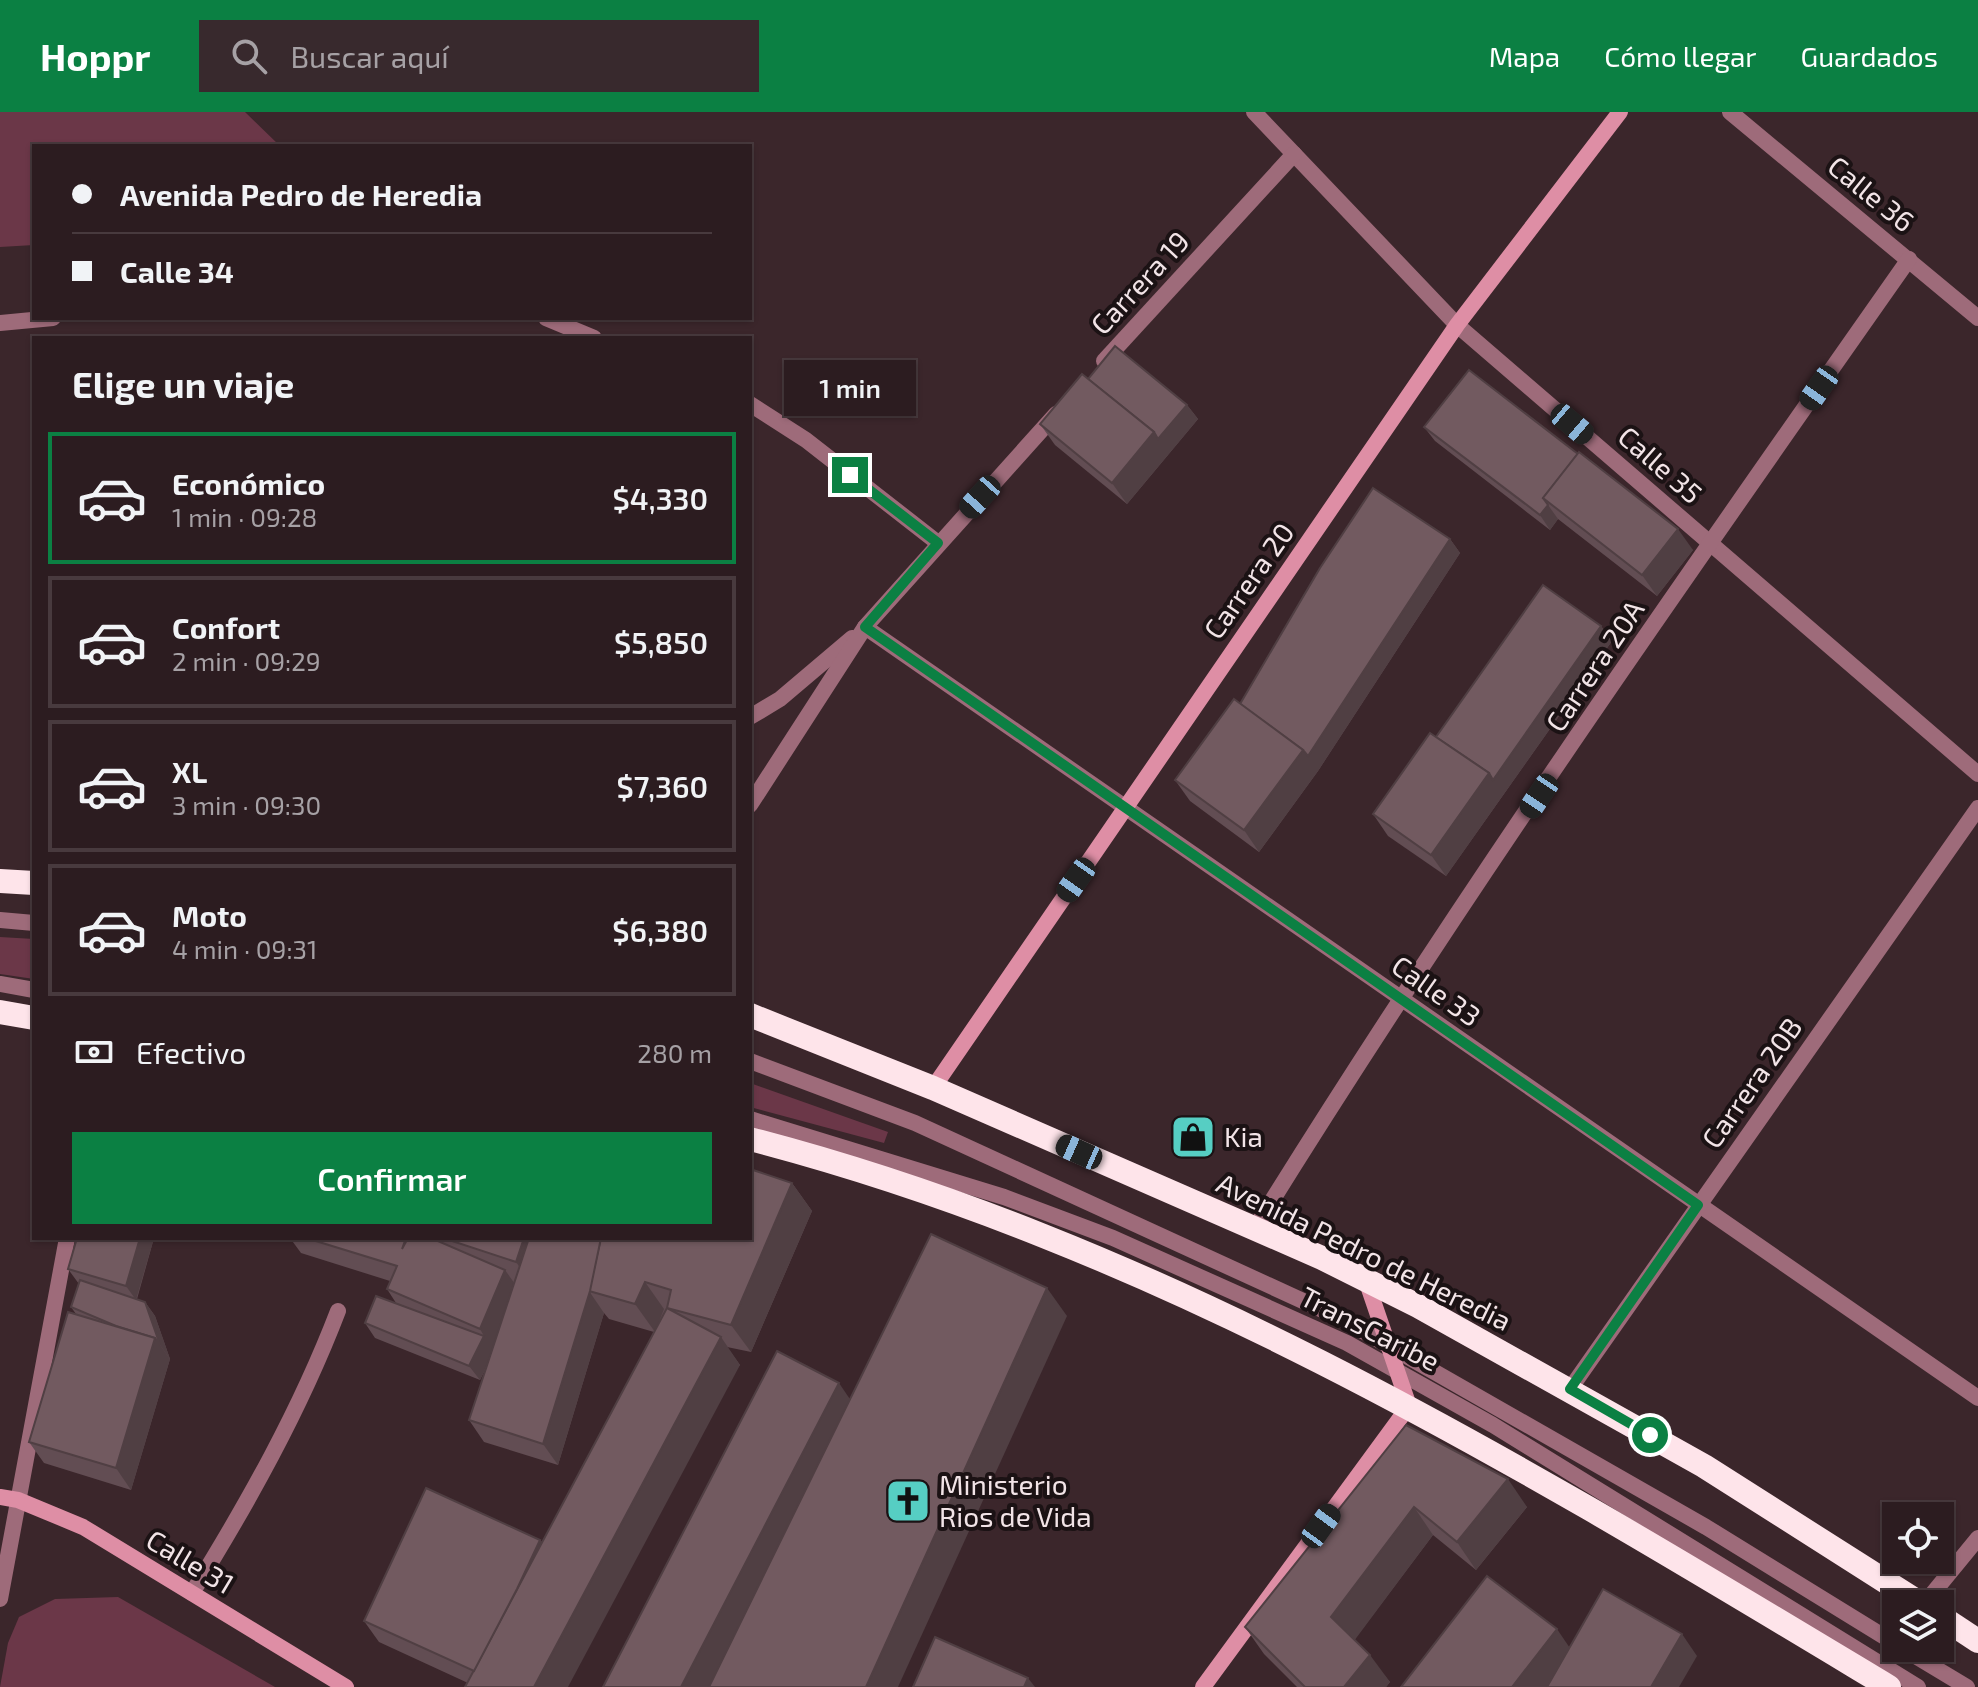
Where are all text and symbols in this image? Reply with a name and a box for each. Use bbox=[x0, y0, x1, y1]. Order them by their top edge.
search box bbox=[199, 20, 759, 92]
text: Hoppr bbox=[40, 33, 151, 79]
icon: search bbox=[227, 34, 271, 78]
text: Buscar aquí bbox=[291, 38, 449, 74]
text: Mapa bbox=[1489, 39, 1560, 73]
text: Cómo llegar bbox=[1604, 39, 1757, 73]
text: Guardados bbox=[1801, 39, 1938, 73]
street label: Calle 36 bbox=[1822, 148, 1922, 238]
text: Avenida Pedro de Heredia bbox=[120, 176, 482, 212]
street label: Carrera 19 bbox=[1083, 224, 1196, 341]
text: Calle 34 bbox=[120, 253, 234, 289]
callout: 1 min bbox=[784, 359, 916, 415]
car bbox=[1795, 361, 1843, 415]
text: Elige un viaje bbox=[72, 362, 294, 405]
text: 1 min bbox=[819, 372, 881, 403]
car bbox=[1546, 399, 1598, 449]
street label: Calle 35 bbox=[1612, 419, 1709, 510]
route end bbox=[832, 457, 868, 493]
icon: car bbox=[76, 462, 148, 534]
text: Económico bbox=[172, 465, 325, 501]
car bbox=[955, 471, 1005, 523]
text: $4,330 bbox=[613, 480, 708, 516]
text: 1 min · 09:28 bbox=[172, 501, 317, 532]
street label: Carrera 20 bbox=[1196, 516, 1301, 645]
street label: Carrera 20A bbox=[1538, 593, 1651, 738]
icon: car bbox=[76, 606, 148, 678]
text: Confort bbox=[172, 609, 280, 645]
text: $5,850 bbox=[614, 624, 708, 660]
text: 2 min · 09:29 bbox=[172, 645, 321, 676]
icon: car bbox=[76, 750, 148, 822]
text: XL bbox=[172, 753, 207, 789]
text: $7,360 bbox=[617, 768, 708, 804]
car bbox=[1516, 769, 1562, 823]
text: 3 min · 09:30 bbox=[172, 789, 321, 820]
car bbox=[1052, 853, 1100, 907]
icon: car bbox=[76, 894, 148, 966]
text: Moto bbox=[172, 897, 247, 933]
text: $6,380 bbox=[612, 912, 708, 948]
text: 4 min · 09:31 bbox=[172, 933, 317, 964]
street label: Calle 33 bbox=[1386, 947, 1487, 1033]
street label: Carrera 20B bbox=[1694, 1011, 1808, 1154]
icon: cash bbox=[72, 1030, 116, 1074]
text: Efectivo bbox=[136, 1034, 246, 1070]
text: 280 m bbox=[637, 1037, 712, 1068]
shop icon: Kia bbox=[1169, 1113, 1217, 1161]
place label: Kia bbox=[1224, 1119, 1263, 1153]
car bbox=[1052, 1131, 1106, 1173]
button: Confirmar bbox=[72, 1132, 712, 1224]
street label: Avenida Pedro de Heredia bbox=[1212, 1165, 1517, 1337]
street label: TransCaribe bbox=[1295, 1279, 1446, 1378]
route start bbox=[1632, 1417, 1668, 1453]
place label: Ministerio Rios de Vida bbox=[939, 1467, 1092, 1533]
church icon: Ministerio Rios de Vida bbox=[884, 1477, 932, 1525]
car bbox=[1297, 1500, 1345, 1552]
map controls bbox=[1882, 1502, 1954, 1662]
button: locate bbox=[1882, 1502, 1954, 1574]
street label: Calle 31 bbox=[141, 1522, 240, 1600]
button: layers bbox=[1882, 1590, 1954, 1662]

